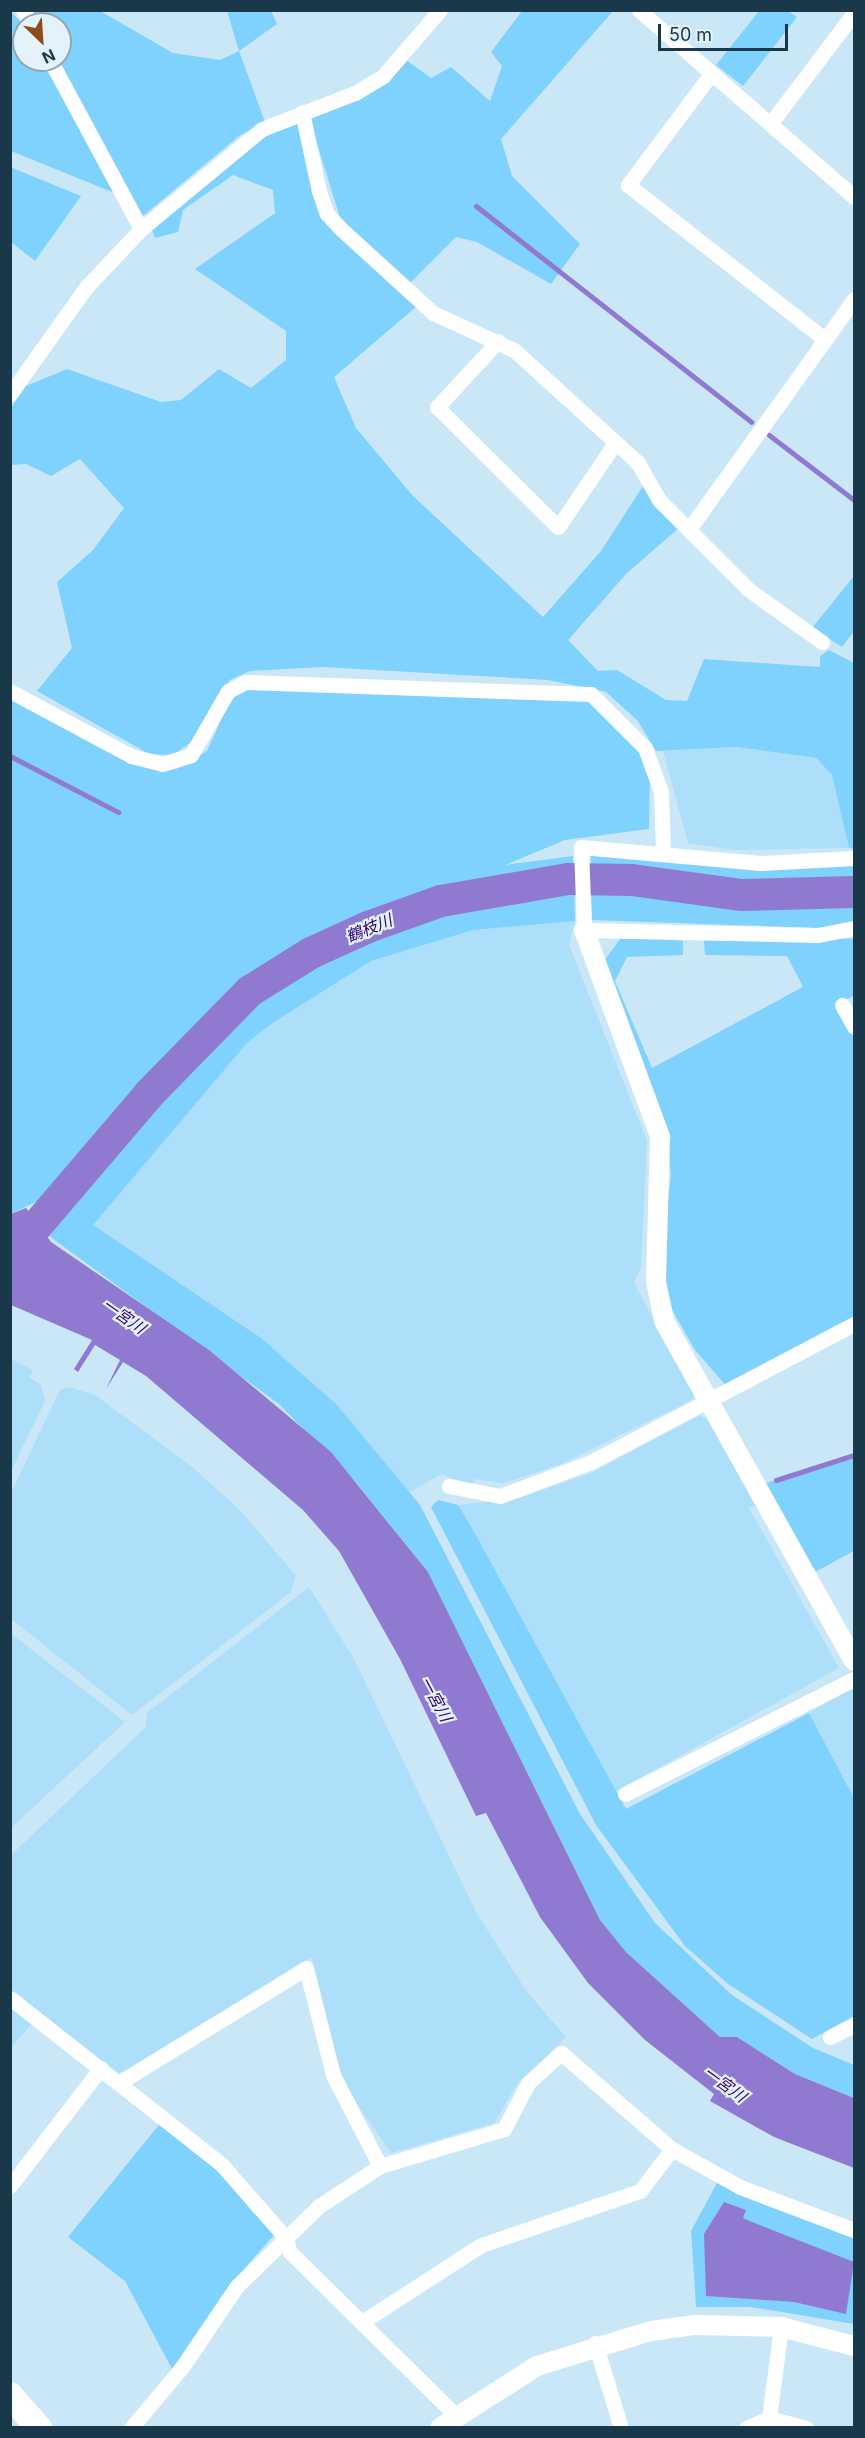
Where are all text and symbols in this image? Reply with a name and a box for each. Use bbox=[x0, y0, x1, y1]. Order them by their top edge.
north arrow bbox=[12, 12, 72, 72]
scale bar bbox=[661, 12, 792, 50]
text: 50 m bbox=[669, 24, 712, 45]
text: N bbox=[39, 45, 59, 68]
water label: 鶴枝川 bbox=[343, 910, 395, 946]
water label: 一宮川 bbox=[99, 1294, 149, 1338]
water label: 一宮川 bbox=[416, 1673, 456, 1725]
water label: 一宮川 bbox=[700, 2062, 750, 2106]

